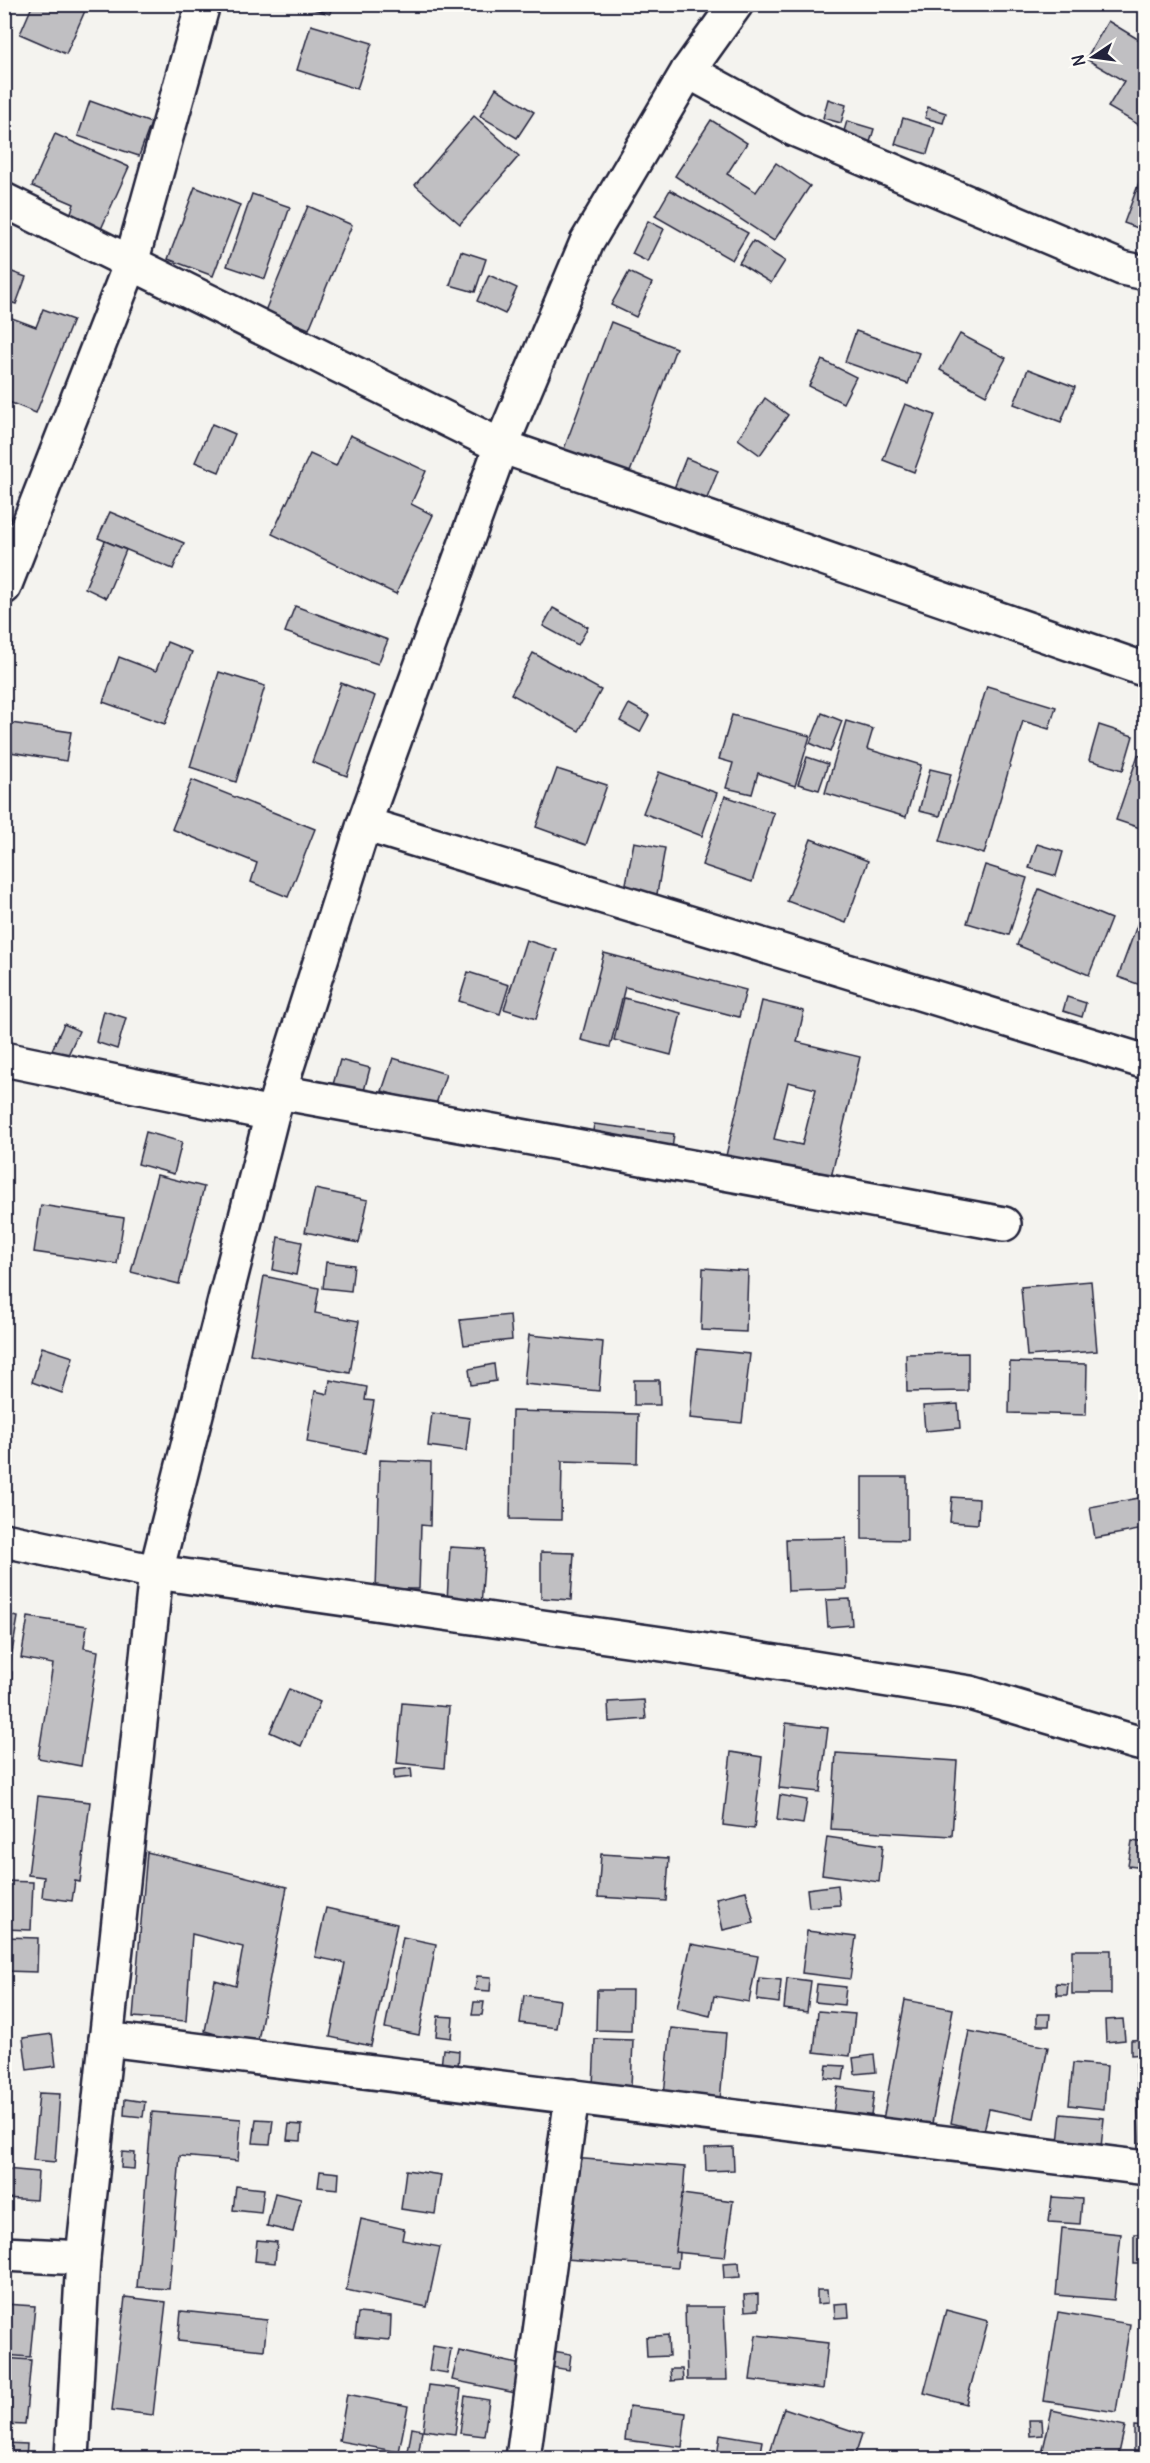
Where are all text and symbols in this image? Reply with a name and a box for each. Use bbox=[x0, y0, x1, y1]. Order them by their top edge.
north arrow bbox=[1063, 27, 1123, 87]
text: N bbox=[1067, 53, 1089, 68]

